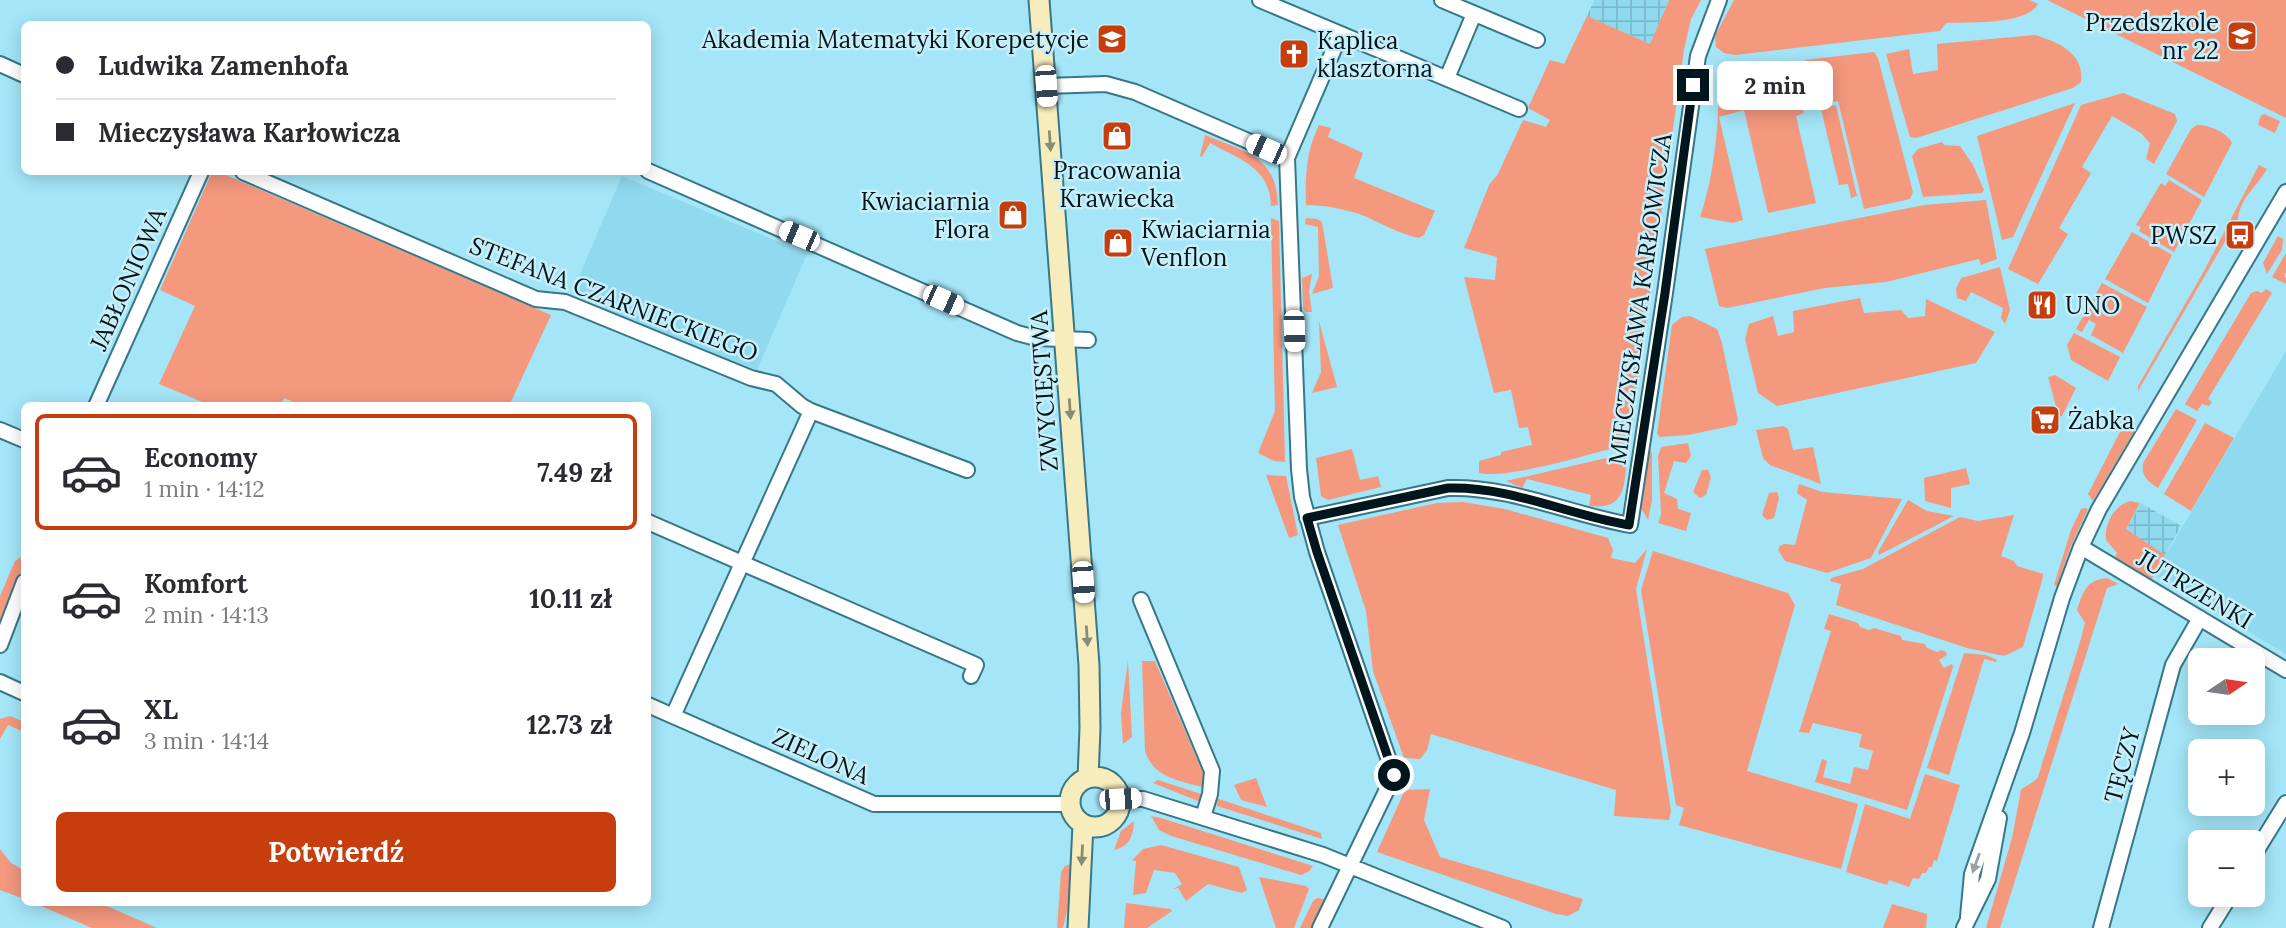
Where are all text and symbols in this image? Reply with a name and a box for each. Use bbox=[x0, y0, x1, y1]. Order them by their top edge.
place label: Przedszkole nr 22 bbox=[2085, 7, 2219, 66]
school or university icon: Przedszkole nr 22 bbox=[2225, 19, 2259, 53]
school or university icon: Akademia Matematyki Korepetycje bbox=[1095, 22, 1129, 56]
place label: Akademia Matematyki Korepetycje bbox=[701, 24, 1089, 55]
place label: Kaplica klasztorna bbox=[1317, 25, 1433, 84]
church icon: Kaplica klasztorna bbox=[1277, 37, 1311, 71]
text: Ludwika Zamenhofa bbox=[98, 49, 349, 82]
callout: 2 min bbox=[1718, 60, 1833, 110]
car bbox=[1035, 64, 1058, 108]
route end bbox=[1677, 69, 1709, 101]
text: 2 min bbox=[1744, 71, 1806, 100]
text: Mieczysława Karłowicza bbox=[98, 116, 400, 149]
shop icon: Pracowania Krawiecka bbox=[1100, 119, 1134, 153]
street label: MIECZYSŁAWA KARŁOWICZA bbox=[1601, 130, 1679, 467]
one-way arrow bbox=[1045, 131, 1056, 153]
car bbox=[1243, 131, 1290, 167]
place label: Pracowania Krawiecka bbox=[1053, 155, 1181, 214]
place label: Kwiaciarnia Flora bbox=[860, 186, 990, 245]
shop icon: Kwiaciarnia Flora bbox=[996, 198, 1030, 232]
street label: JABŁONIOWA bbox=[82, 202, 174, 356]
place label: Kwiaciarnia Venflon bbox=[1140, 214, 1271, 273]
car bbox=[776, 218, 823, 254]
bus stop icon: PWSZ bbox=[2223, 218, 2257, 252]
place label: PWSZ bbox=[2150, 220, 2217, 251]
shop icon: Kwiaciarnia Venflon bbox=[1101, 226, 1135, 260]
street label: STEFANA CZARNIECKIEGO bbox=[465, 230, 763, 368]
car bbox=[920, 282, 967, 318]
restaurant icon: UNO bbox=[2025, 288, 2059, 322]
place label: UNO bbox=[2065, 290, 2120, 321]
street label: ZWYCIĘSTWA bbox=[1023, 309, 1065, 473]
car bbox=[1283, 310, 1306, 352]
one-way arrow bbox=[1065, 398, 1076, 420]
supermarket icon: Żabka bbox=[2028, 403, 2062, 437]
place label: Żabka bbox=[2068, 405, 2134, 436]
icon: car bbox=[60, 441, 123, 504]
text: Economy bbox=[144, 441, 257, 474]
text: 7.49 zł bbox=[537, 456, 612, 489]
text: 1 min · 14:12 bbox=[144, 474, 265, 503]
street label: JUTRZENKI bbox=[2131, 542, 2259, 636]
car bbox=[1072, 560, 1095, 604]
icon: car bbox=[60, 567, 123, 630]
text: Komfort bbox=[144, 567, 248, 600]
text: 10.11 zł bbox=[529, 582, 612, 615]
text: 2 min · 14:13 bbox=[144, 600, 269, 629]
one-way arrow bbox=[1082, 625, 1093, 647]
north arrow bbox=[2188, 648, 2264, 724]
map controls bbox=[2188, 648, 2265, 907]
icon: car bbox=[60, 693, 123, 756]
text: XL bbox=[144, 693, 178, 726]
text: 12.73 zł bbox=[527, 708, 612, 741]
street label: ZIELONA bbox=[768, 721, 875, 792]
street label: TĘCZY bbox=[2097, 723, 2147, 806]
text: 3 min · 14:14 bbox=[144, 726, 269, 755]
button: + bbox=[2188, 739, 2265, 816]
route start bbox=[1378, 759, 1410, 791]
car bbox=[1099, 787, 1142, 811]
button: Potwierdź bbox=[56, 812, 616, 892]
button: − bbox=[2188, 830, 2265, 907]
one-way arrow bbox=[1076, 844, 1087, 866]
one-way arrow bbox=[1970, 852, 1981, 873]

